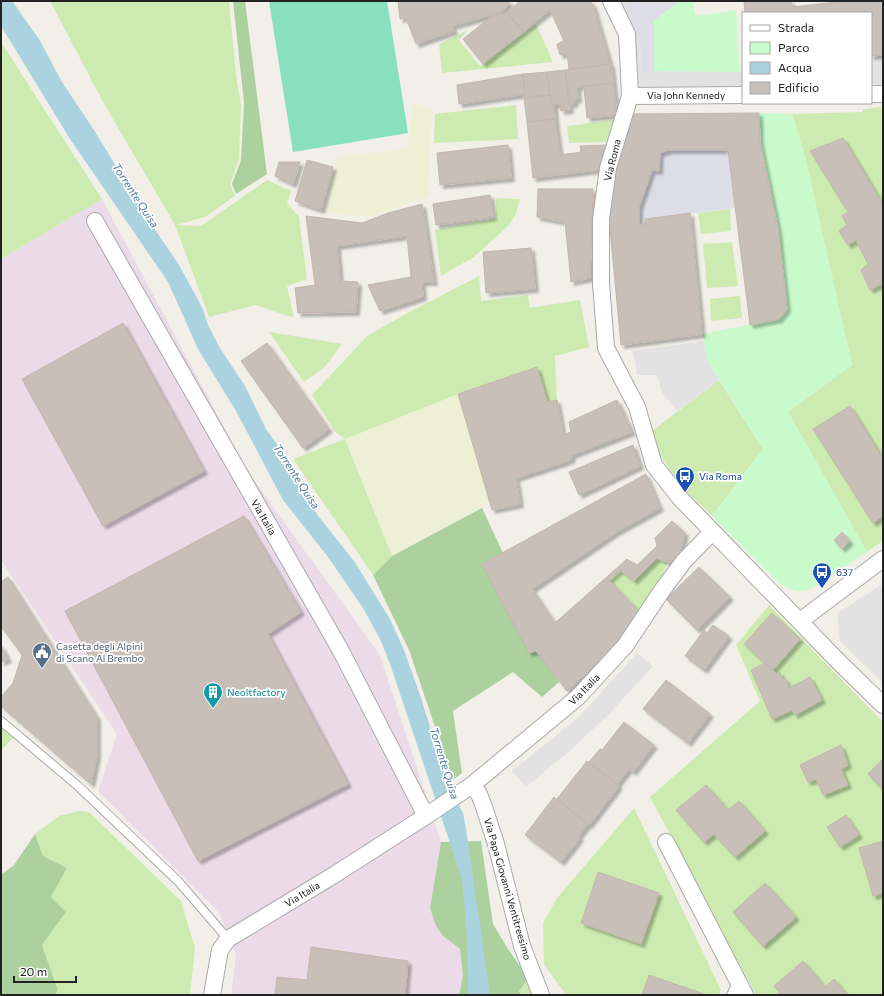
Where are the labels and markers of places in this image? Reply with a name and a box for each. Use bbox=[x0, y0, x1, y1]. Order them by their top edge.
bus stop icon: Via Roma bbox=[674, 465, 696, 493]
place label: Via Roma bbox=[699, 470, 742, 482]
bus stop icon: 637 bbox=[811, 561, 833, 589]
place label: 637 bbox=[836, 566, 853, 578]
place label: Casetta degli Alpini di Scano Al Brembo bbox=[56, 640, 143, 664]
public building icon: Casetta degli Alpini di Scano Al Brembo bbox=[31, 641, 53, 669]
building icon: Neoltfactory bbox=[202, 681, 224, 709]
place label: Neoltfactory bbox=[227, 686, 286, 698]

